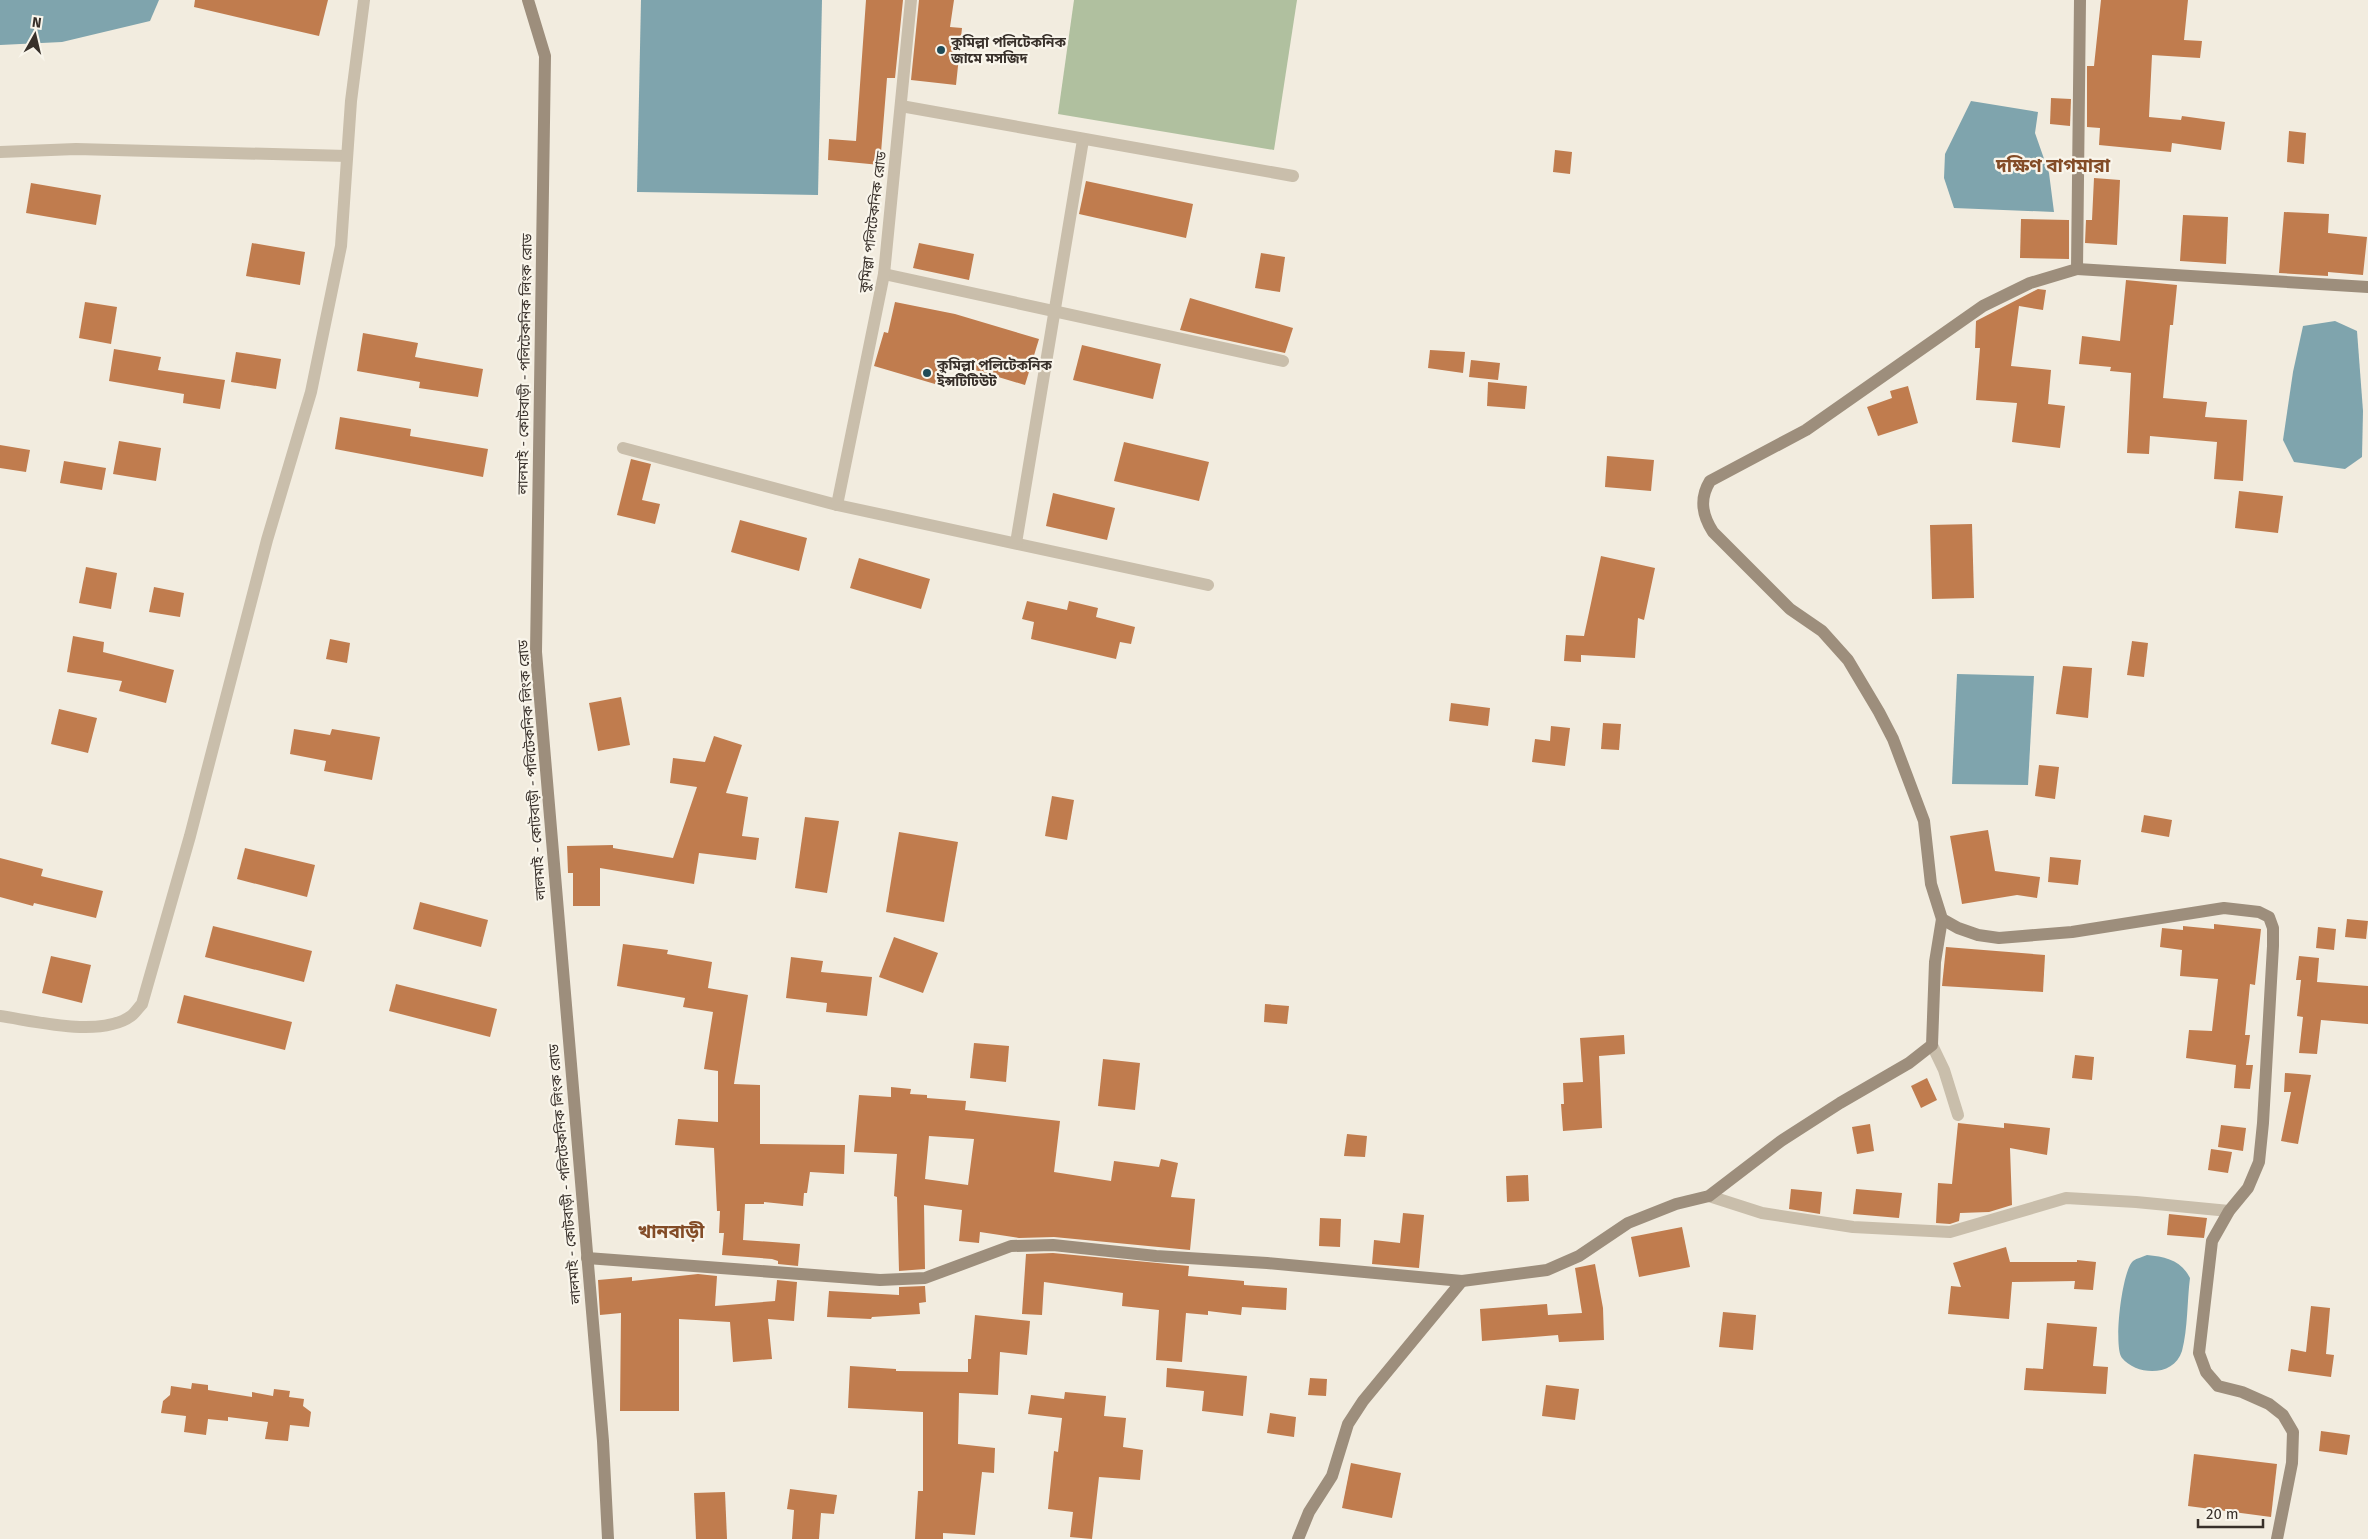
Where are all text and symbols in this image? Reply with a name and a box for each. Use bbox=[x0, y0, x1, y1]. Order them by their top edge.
north arrow bbox=[10, 10, 60, 60]
text: N bbox=[31, 14, 43, 32]
place label: কুমিল্লা পলিটেকনিক জামে মসজিদ bbox=[950, 34, 1067, 67]
marker: কুমিল্লা পলিটেকনিক জামে মসজিদ bbox=[935, 44, 947, 56]
street label: কুমিল্লা পলিটেকনিক রোড bbox=[856, 149, 890, 295]
district label: দক্ষিণ বাগমারা bbox=[1995, 154, 2111, 177]
street label: লালমাই - কোটবাড়ী - পলিটেকনিক লিংক রোড bbox=[514, 232, 536, 496]
place label: কুমিল্লা পলিটেকনিক ইন্সটিটিউট bbox=[936, 357, 1053, 390]
marker: কুমিল্লা পলিটেকনিক ইন্সটিটিউট bbox=[921, 367, 933, 379]
street label: লালমাই - কোটবাড়ী - পলিটেকনিক লিংক রোড bbox=[514, 638, 550, 902]
street label: লালমাই - কোটবাড়ী - পলিটেকনিক লিংক রোড bbox=[545, 1042, 585, 1306]
district label: খানবাড়ী bbox=[638, 1220, 705, 1243]
scale bar bbox=[2198, 1496, 2263, 1528]
text: 20 m bbox=[2206, 1505, 2239, 1523]

